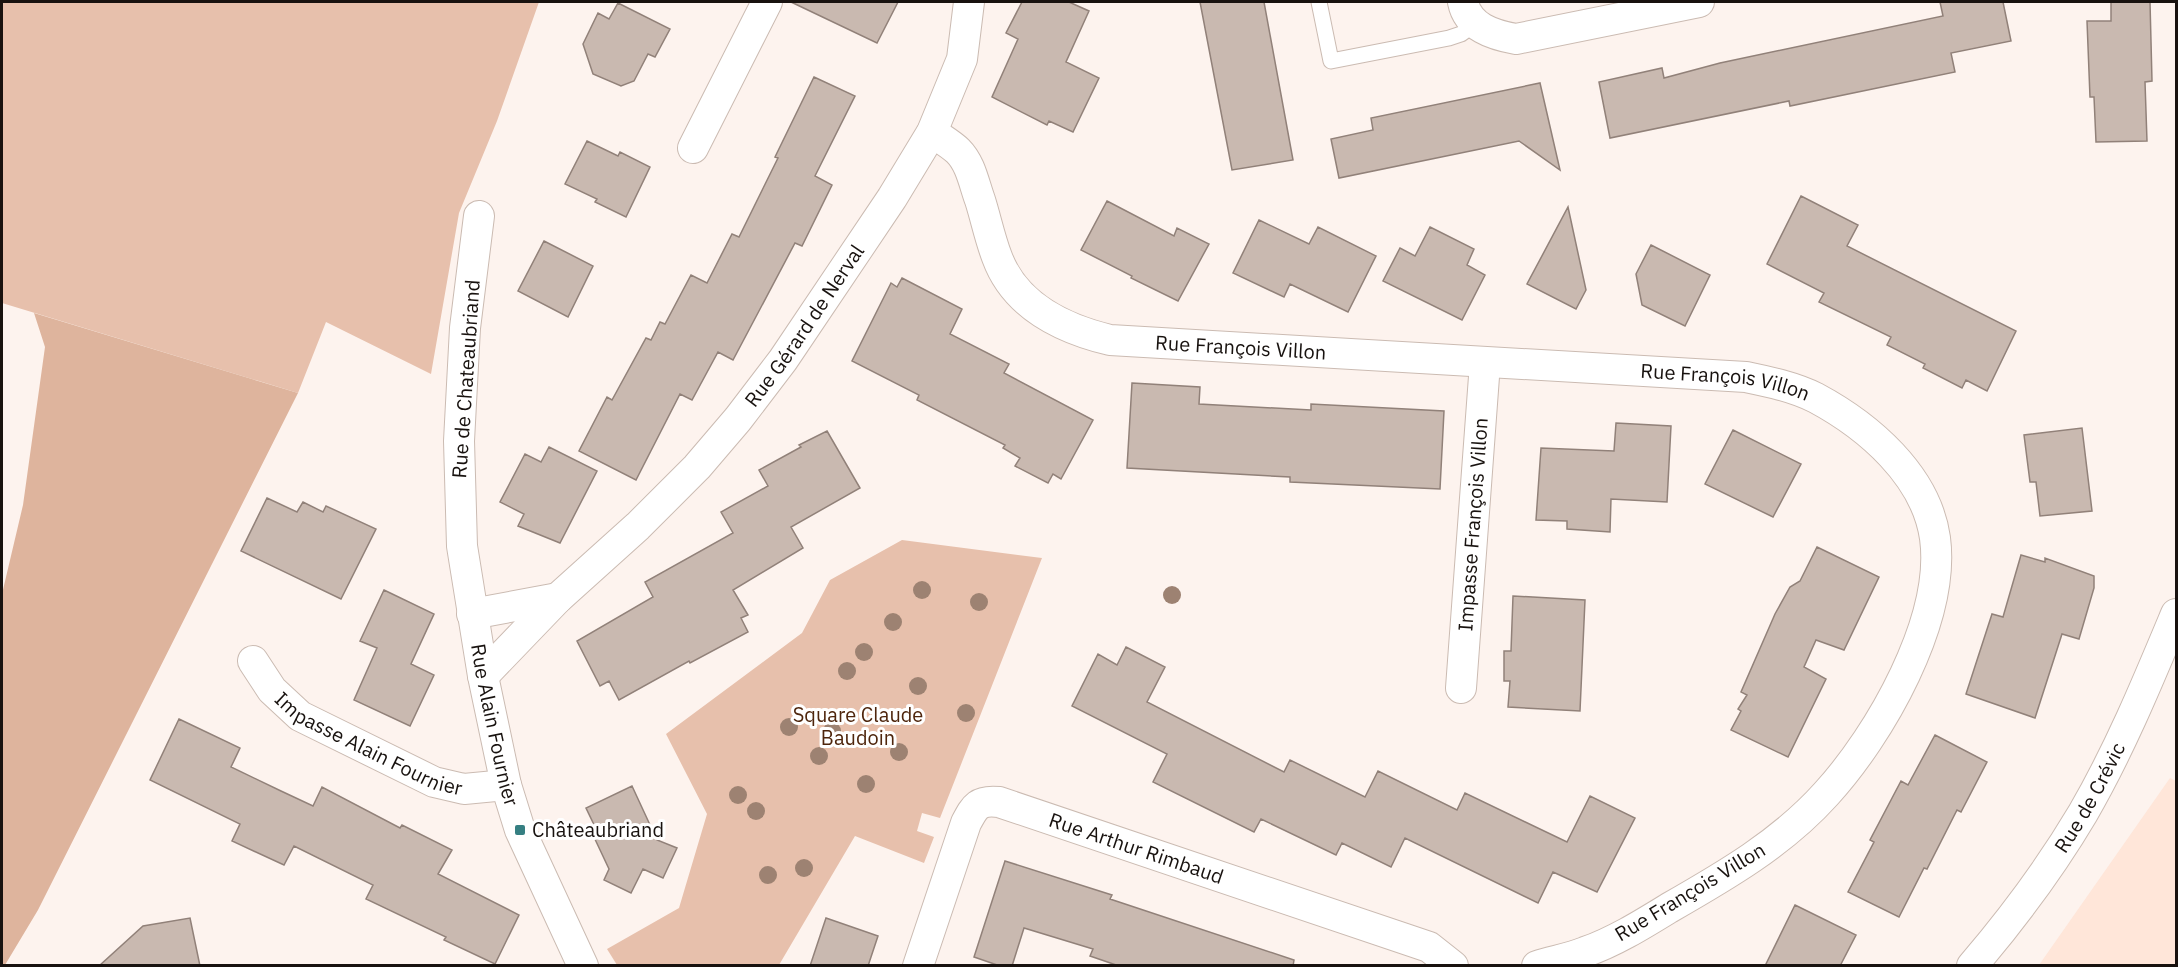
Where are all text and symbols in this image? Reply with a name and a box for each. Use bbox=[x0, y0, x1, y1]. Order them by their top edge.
street label: Rue Gérard de Nerval bbox=[738, 239, 870, 412]
street label: Rue de Chateaubriand bbox=[445, 279, 486, 479]
street label: Rue François Villon bbox=[1154, 329, 1327, 366]
street label: Rue François Villon bbox=[1640, 357, 1814, 407]
street label: Impasse François Villon bbox=[1451, 417, 1494, 632]
street label: Rue Alain Fournier bbox=[465, 642, 526, 809]
street label: Impasse Alain Fournier bbox=[269, 685, 465, 801]
park label: Square Claude Baudoin bbox=[793, 701, 923, 751]
street label: Rue de Crévic bbox=[2048, 738, 2131, 858]
street label: Rue Arthur Rimbaud bbox=[1046, 806, 1227, 890]
place label: Châteaubriand bbox=[532, 816, 664, 843]
marker: Châteaubriand bbox=[513, 823, 527, 837]
street label: Rue François Villon bbox=[1609, 836, 1770, 947]

